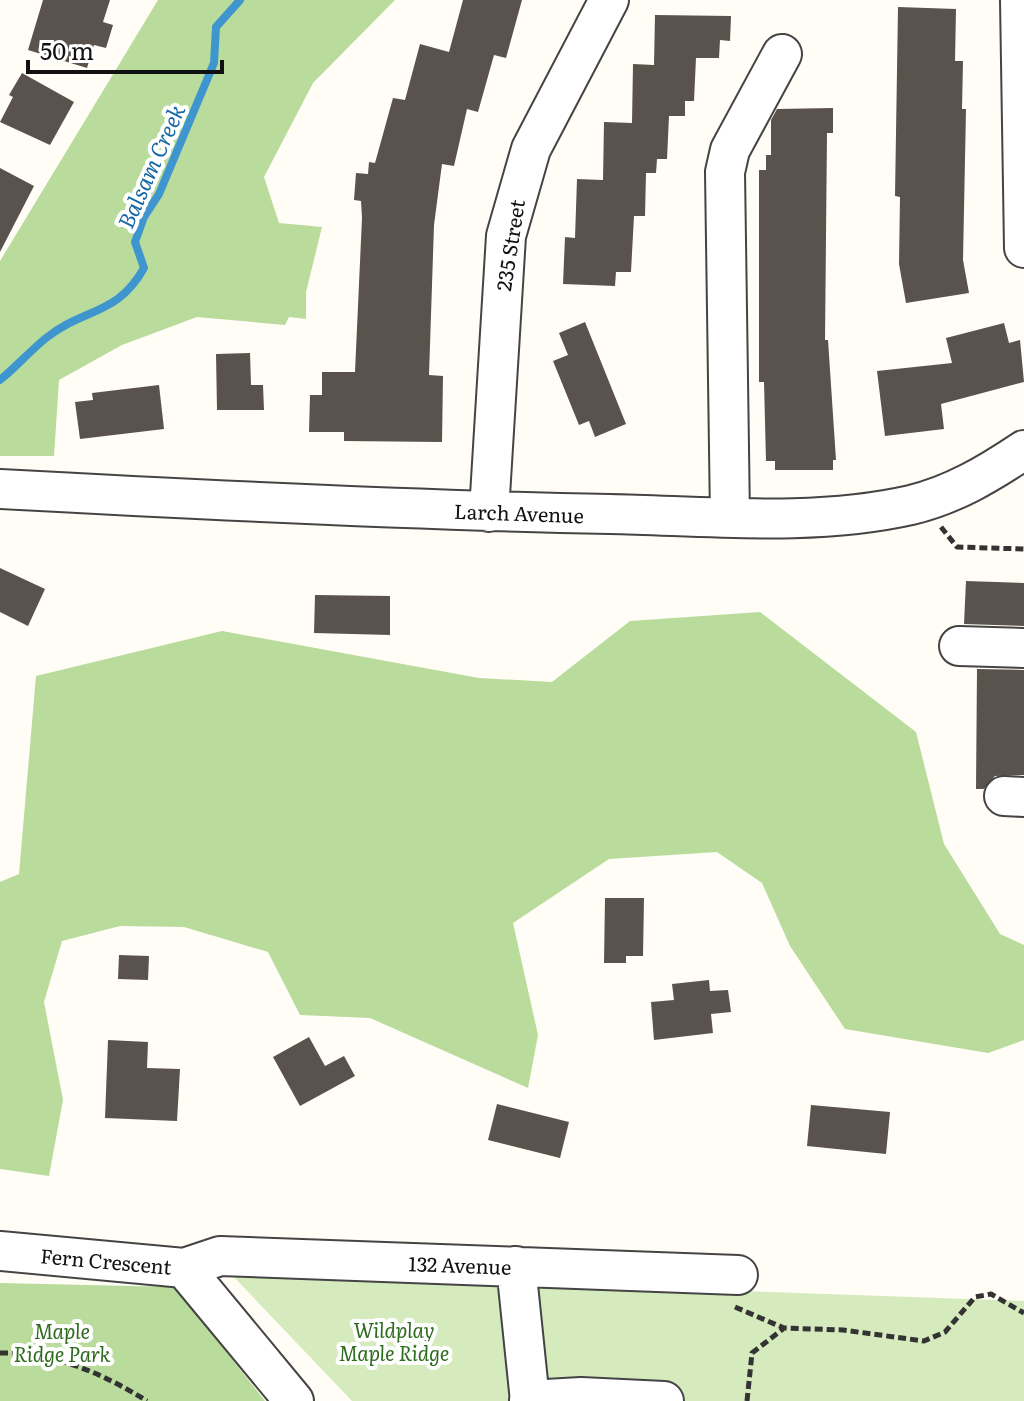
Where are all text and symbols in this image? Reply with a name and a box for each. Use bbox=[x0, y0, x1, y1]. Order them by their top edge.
scale bar bbox=[28, 24, 222, 74]
text: 50 m bbox=[40, 32, 94, 67]
water label: Balsam Creek bbox=[108, 99, 192, 233]
street label: 235 Street bbox=[487, 197, 531, 293]
street label: Larch Avenue bbox=[454, 495, 584, 529]
street label: Fern Crescent bbox=[39, 1239, 173, 1281]
street label: 132 Avenue bbox=[408, 1247, 512, 1281]
park label: Wildplay Maple Ridge bbox=[339, 1314, 449, 1367]
park label: Maple Ridge Park bbox=[13, 1315, 111, 1368]

